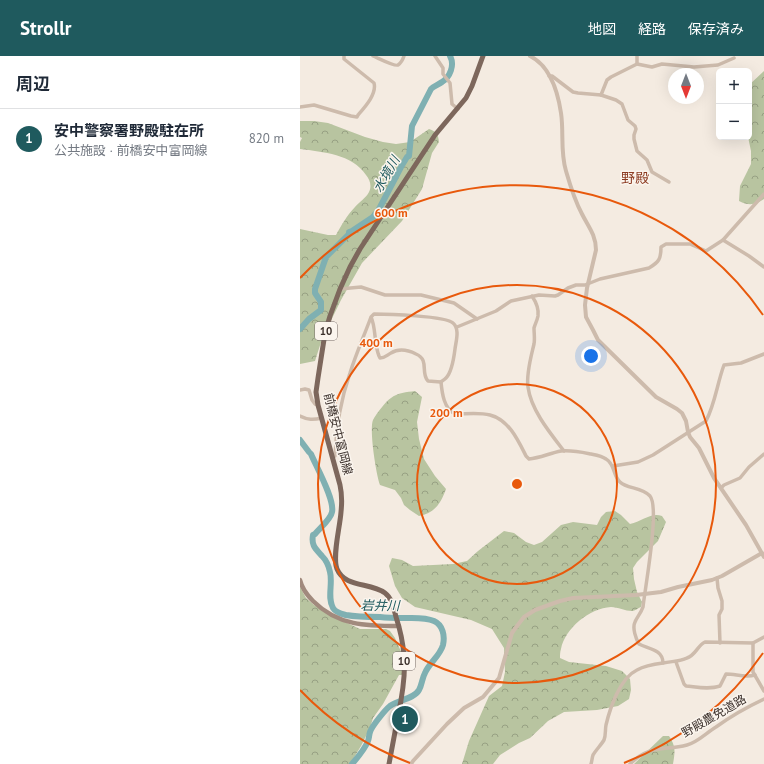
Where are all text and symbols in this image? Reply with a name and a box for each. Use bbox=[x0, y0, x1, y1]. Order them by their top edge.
text: Strollr bbox=[20, 16, 71, 40]
text: 地図 bbox=[588, 20, 616, 38]
text: 経路 bbox=[638, 20, 666, 38]
text: 保存済み bbox=[688, 20, 744, 38]
north arrow bbox=[668, 68, 704, 104]
map controls bbox=[716, 68, 752, 140]
button: + bbox=[716, 68, 752, 104]
text: 周辺 bbox=[16, 73, 50, 95]
button: − bbox=[716, 104, 752, 140]
text: 安中警察署野殿駐在所 bbox=[54, 121, 204, 140]
text: 1 bbox=[25, 130, 33, 147]
text: 820 m bbox=[249, 130, 284, 147]
text: 公共施設 · 前橋安中富岡線 bbox=[54, 142, 207, 159]
water label: 水境川 bbox=[369, 151, 405, 195]
district label: 野殿 bbox=[621, 169, 649, 187]
text: 600 m bbox=[374, 205, 408, 220]
road number: 10 bbox=[315, 322, 337, 340]
text: 400 m bbox=[359, 335, 393, 350]
your location bbox=[581, 346, 601, 366]
street label: 前橋安中富岡線 bbox=[321, 391, 356, 476]
text: 200 m bbox=[429, 405, 463, 420]
centre of rings bbox=[510, 477, 524, 491]
water label: 岩井川 bbox=[360, 597, 402, 614]
road number: 10 bbox=[393, 652, 415, 670]
street label: 野殿農免道路 bbox=[679, 691, 749, 740]
pin: 1 bbox=[392, 704, 418, 734]

